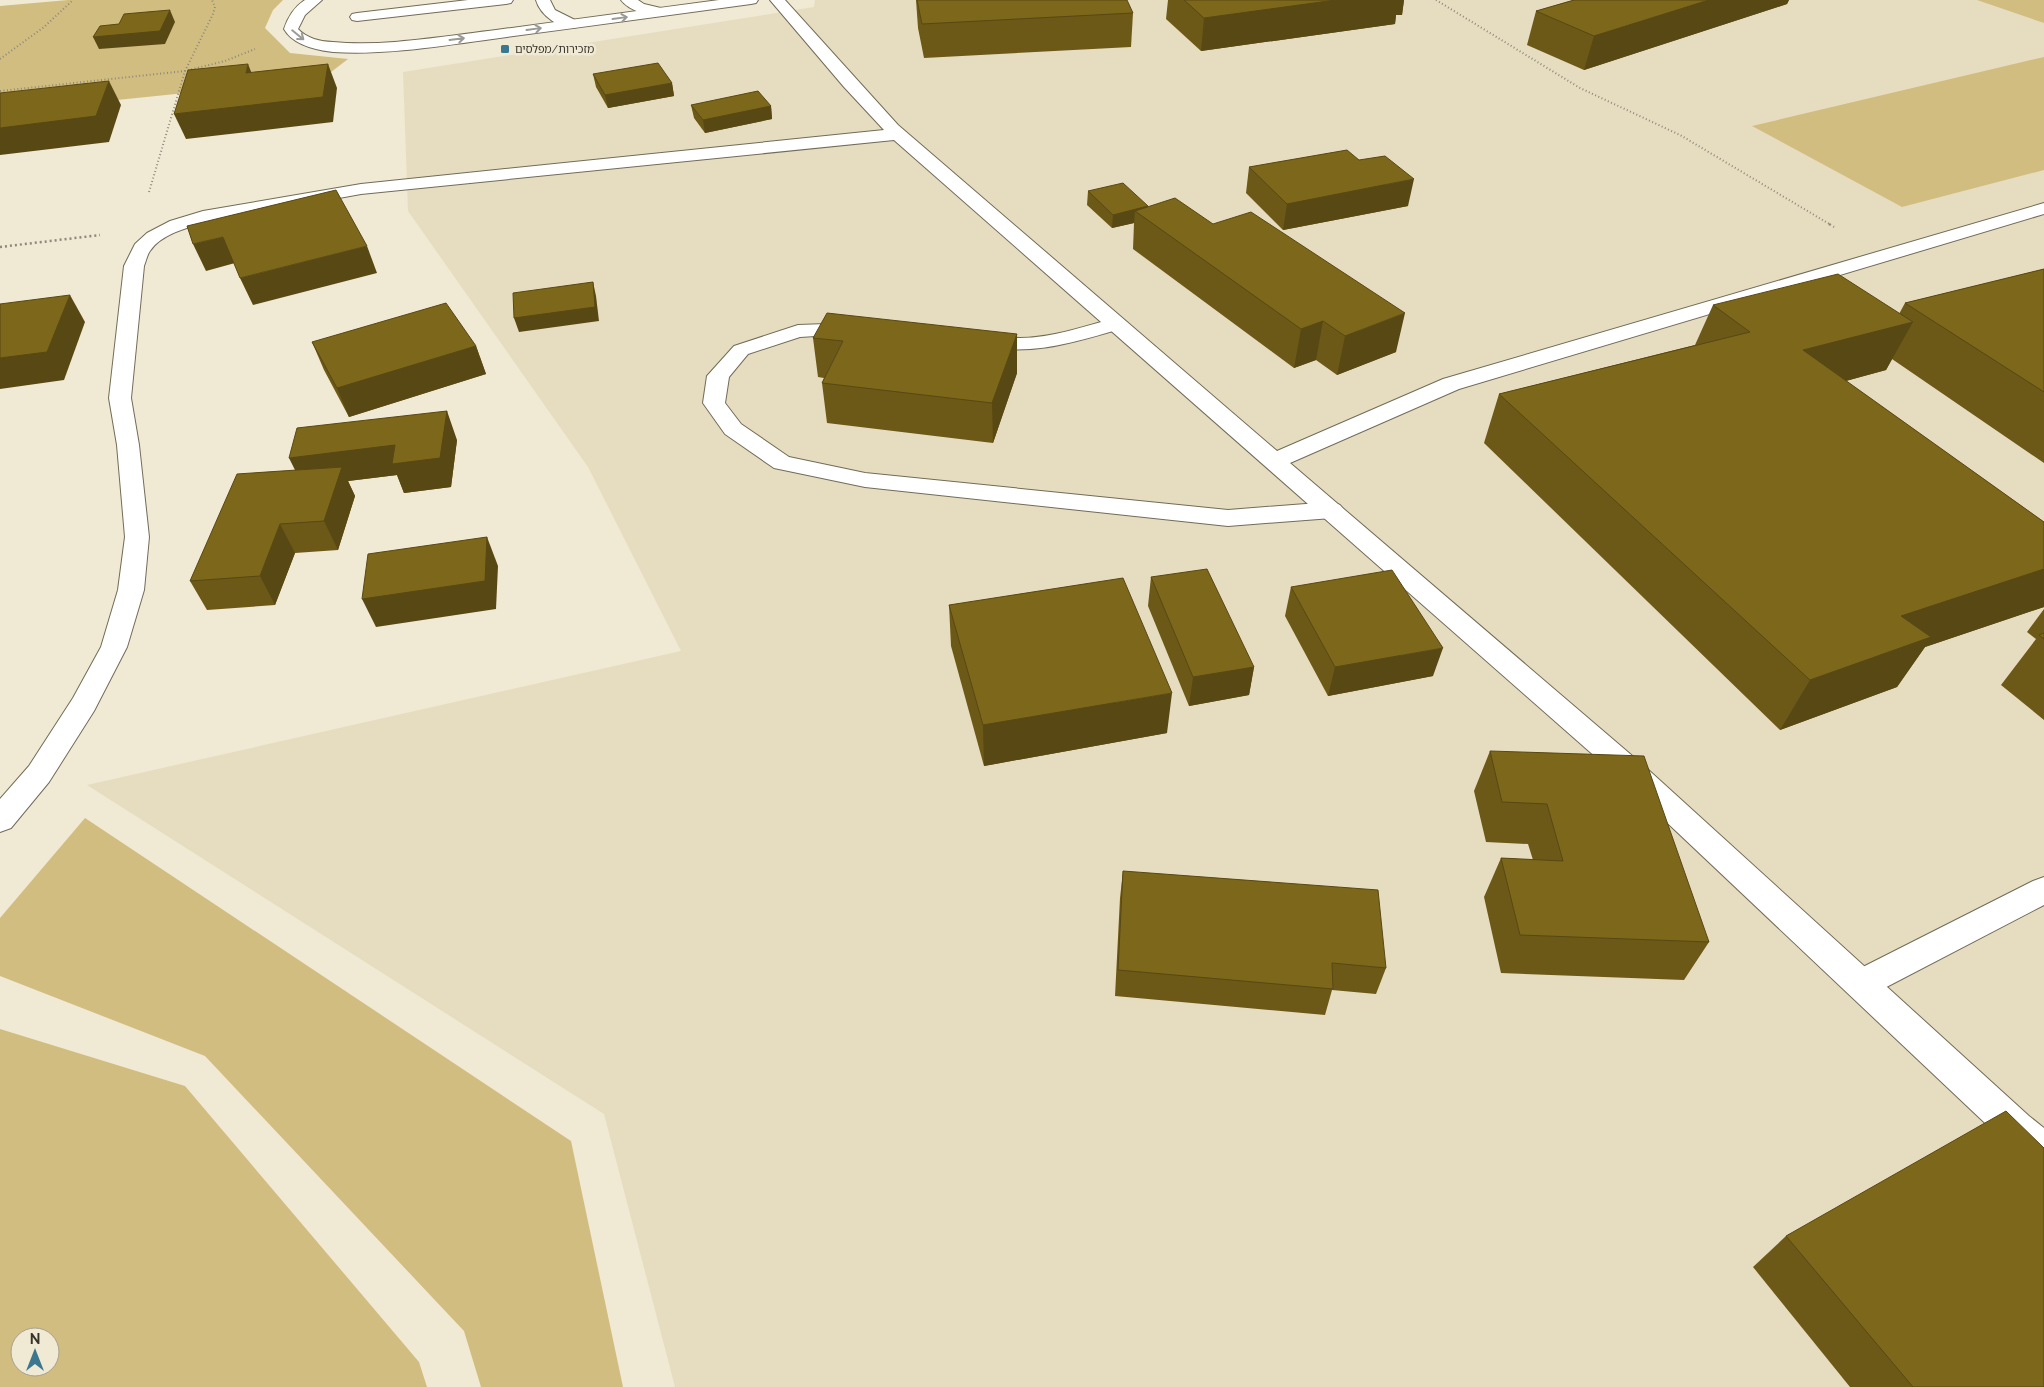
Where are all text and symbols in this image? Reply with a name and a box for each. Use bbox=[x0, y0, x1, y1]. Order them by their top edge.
one-way arrow bbox=[612, 12, 628, 22]
one-way arrow bbox=[526, 24, 542, 34]
one-way arrow bbox=[291, 29, 304, 40]
one-way arrow bbox=[449, 34, 465, 44]
marker: מזכירות/מפלסים bbox=[499, 43, 511, 55]
place label: מזכירות/מפלסים bbox=[515, 43, 594, 56]
north arrow bbox=[10, 1327, 60, 1377]
text: N bbox=[30, 1331, 40, 1347]

